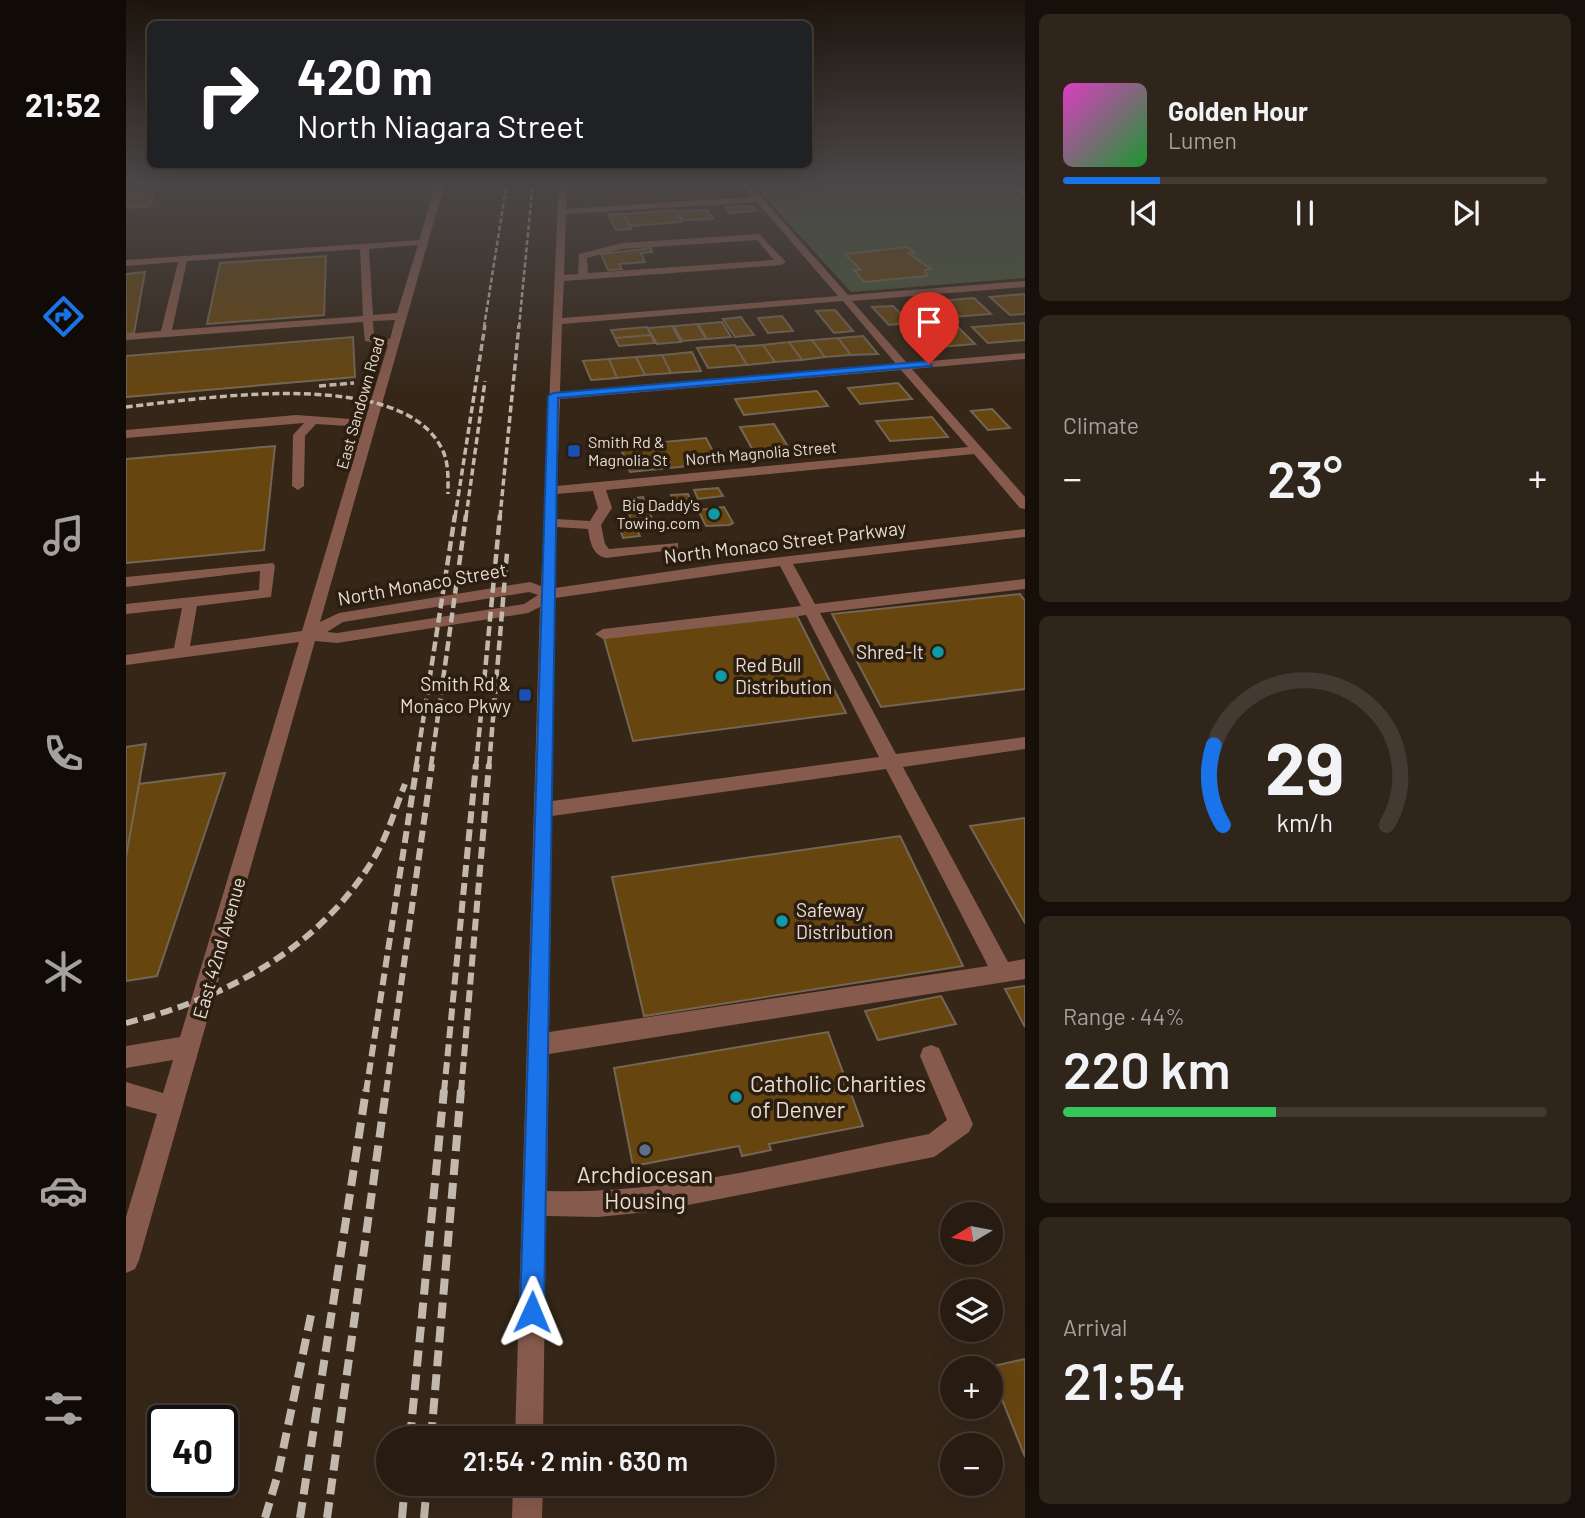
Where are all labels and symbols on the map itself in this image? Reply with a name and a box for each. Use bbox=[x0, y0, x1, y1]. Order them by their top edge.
pin bbox=[899, 292, 959, 364]
street label: East Sandown Road bbox=[332, 335, 387, 471]
place label: Smith Rd & Magnolia St bbox=[588, 432, 668, 469]
street label: North Magnolia Street bbox=[685, 436, 837, 469]
marker: Smith Rd & Magnolia St bbox=[566, 443, 582, 459]
place label: Big Daddy's Towing.com bbox=[616, 495, 700, 532]
marker: Big Daddy's Towing.com bbox=[706, 506, 722, 522]
street label: North Monaco Street Parkway bbox=[662, 515, 908, 568]
street label: North Monaco Street bbox=[336, 557, 508, 610]
place label: Shred-It bbox=[856, 640, 924, 663]
marker: Shred-It bbox=[930, 644, 946, 660]
place label: Red Bull Distribution bbox=[735, 653, 832, 698]
marker: Red Bull Distribution bbox=[713, 668, 729, 684]
place label: Smith Rd & Monaco Pkwy bbox=[400, 672, 511, 717]
marker: Smith Rd & Monaco Pkwy bbox=[517, 687, 533, 703]
street label: East 42nd Avenue bbox=[187, 874, 250, 1021]
place label: Safeway Distribution bbox=[796, 898, 893, 943]
marker: Safeway Distribution bbox=[774, 913, 790, 929]
place label: Catholic Charities of Denver bbox=[750, 1069, 926, 1123]
marker: Catholic Charities of Denver bbox=[728, 1089, 744, 1105]
marker: Archdiocesan Housing bbox=[637, 1142, 653, 1158]
place label: Archdiocesan Housing bbox=[577, 1160, 713, 1214]
north arrow bbox=[940, 1202, 1003, 1265]
position arrow bbox=[495, 1275, 569, 1349]
speed limit sign: 40 bbox=[147, 1405, 238, 1496]

